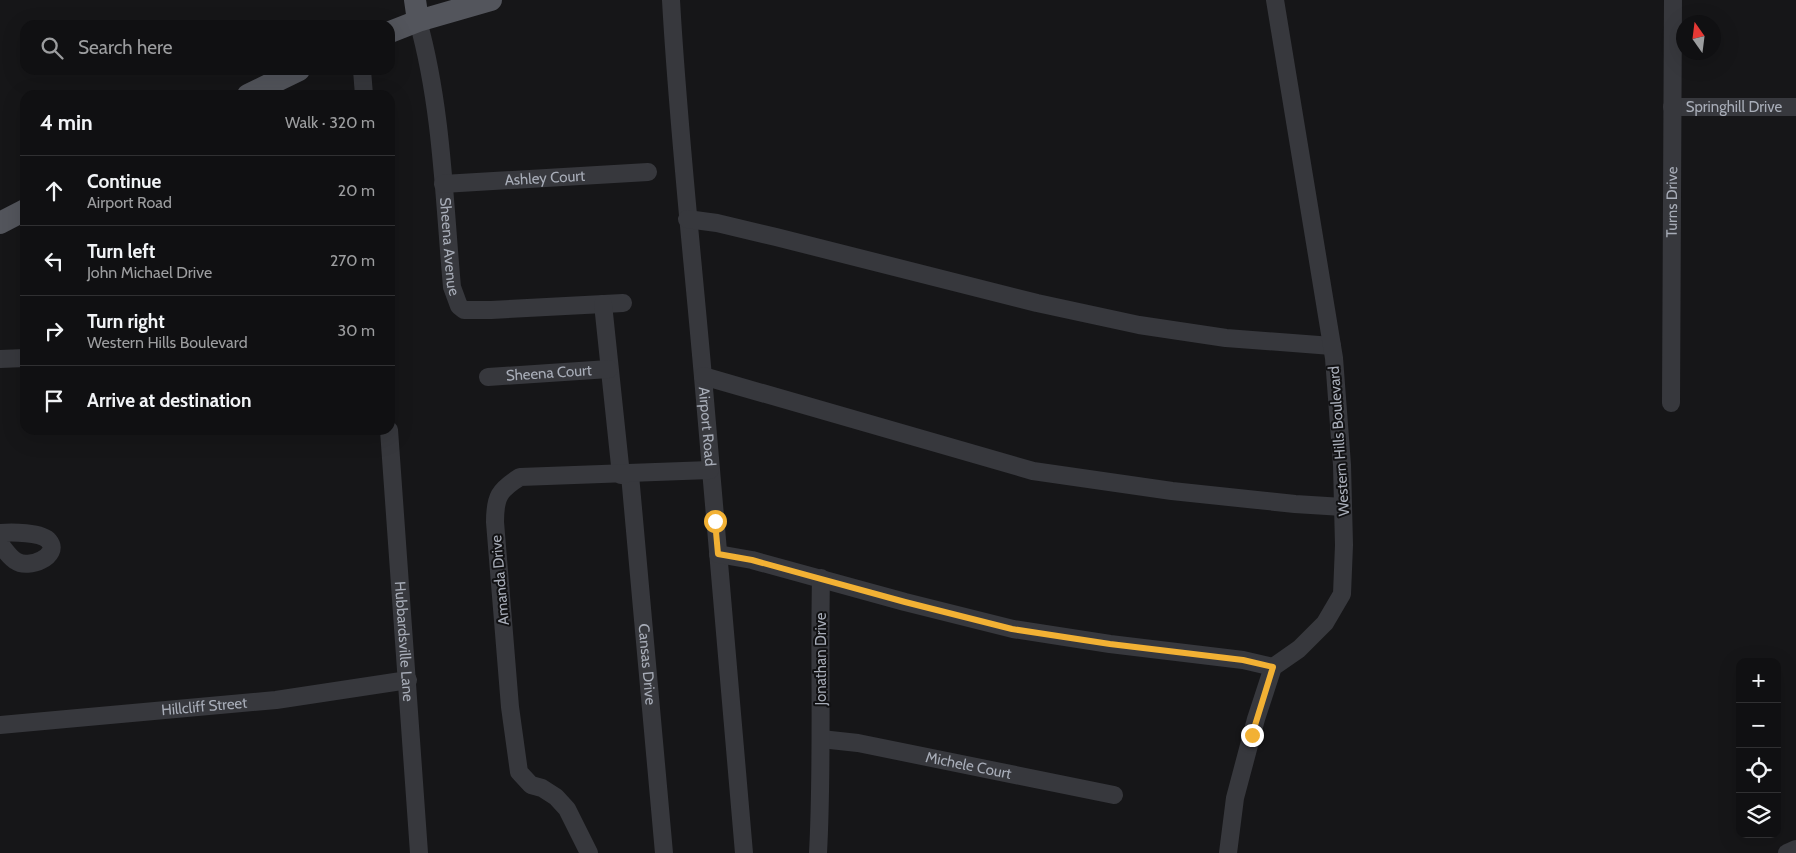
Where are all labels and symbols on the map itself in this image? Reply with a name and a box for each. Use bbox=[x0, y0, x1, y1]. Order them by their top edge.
north arrow bbox=[1676, 15, 1721, 60]
street label: Springhill Drive bbox=[1686, 98, 1782, 116]
street label: Turns Drive bbox=[1663, 166, 1681, 238]
street label: Ashley Court bbox=[504, 167, 586, 189]
street label: Sheena Avenue bbox=[436, 197, 464, 299]
street label: Sheena Court bbox=[505, 361, 592, 385]
street label: Western Hills Boulevard bbox=[1325, 365, 1353, 517]
street label: Airport Road bbox=[695, 386, 719, 467]
route start bbox=[704, 510, 727, 533]
street label: Amanda Drive bbox=[487, 534, 513, 626]
street label: Hubbardsville Lane bbox=[391, 581, 417, 703]
street label: Jonathan Drive bbox=[812, 612, 830, 707]
street label: Cansas Drive bbox=[634, 623, 660, 706]
street label: Hillcliff Street bbox=[160, 694, 248, 719]
route end bbox=[1241, 724, 1264, 747]
street label: Michele Court bbox=[924, 748, 1013, 783]

